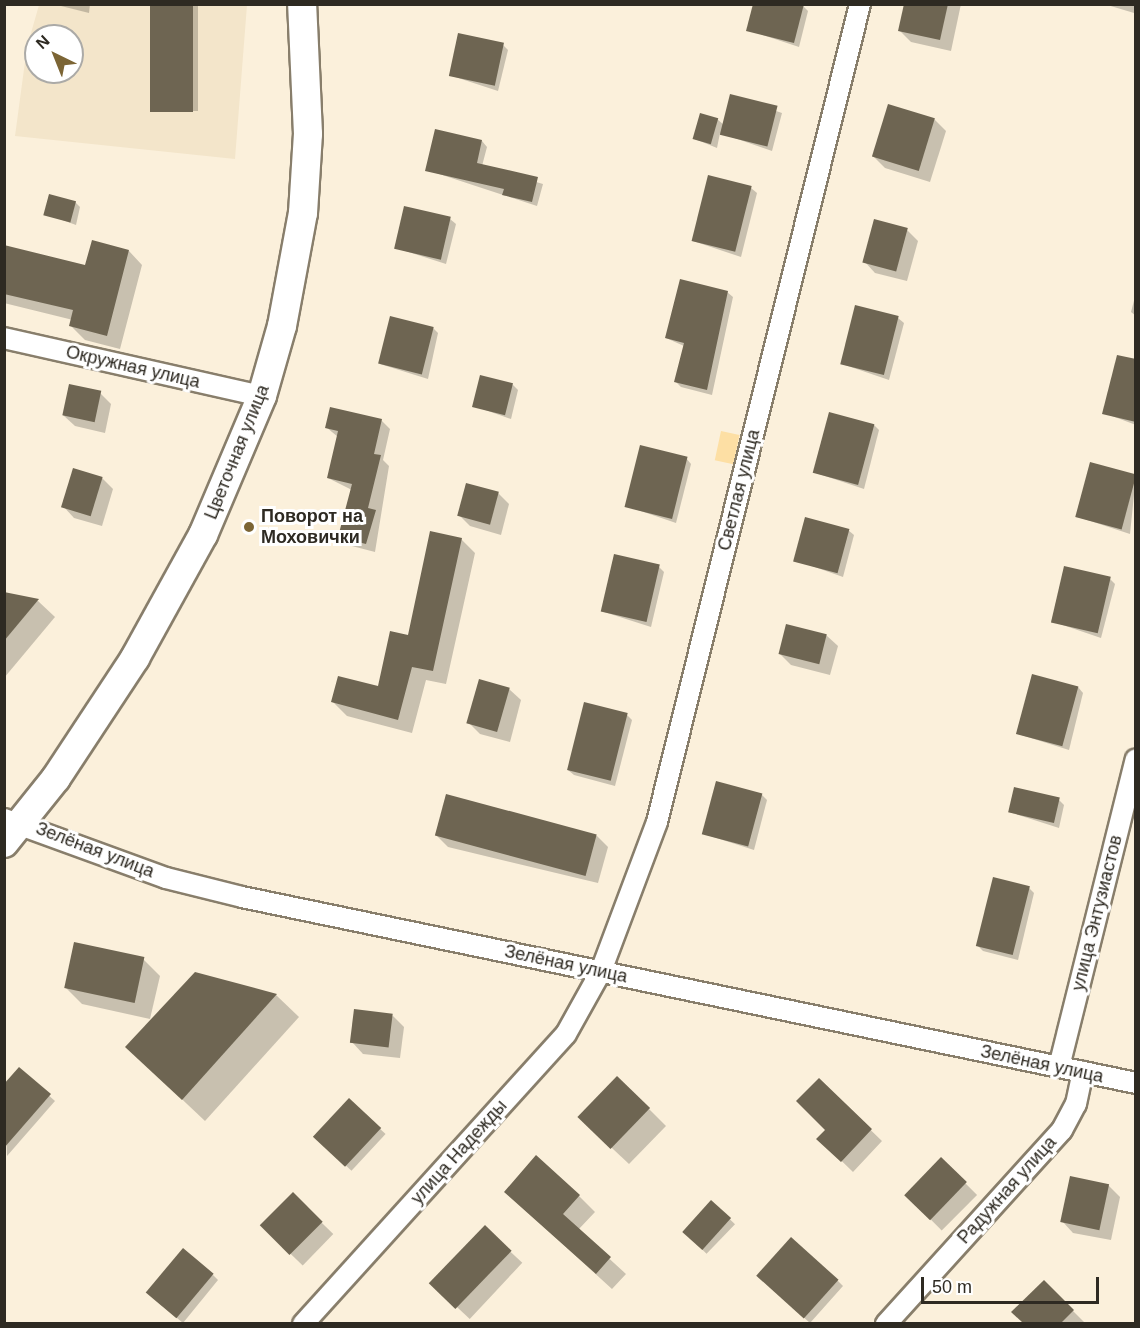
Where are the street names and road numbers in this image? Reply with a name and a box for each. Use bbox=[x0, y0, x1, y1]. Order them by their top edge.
street label: Окружная улица bbox=[64, 341, 202, 393]
street label: Цветочная улица bbox=[200, 382, 274, 522]
street label: Светлая улица bbox=[713, 427, 765, 553]
street label: Зелёная улица bbox=[33, 818, 157, 882]
street label: улица Энтузиастов bbox=[1067, 833, 1127, 993]
street label: Зелёная улица bbox=[503, 940, 629, 988]
street label: Зелёная улица bbox=[979, 1040, 1105, 1088]
street label: улица Надежды bbox=[406, 1095, 512, 1209]
street label: Радужная улица bbox=[953, 1132, 1061, 1248]

